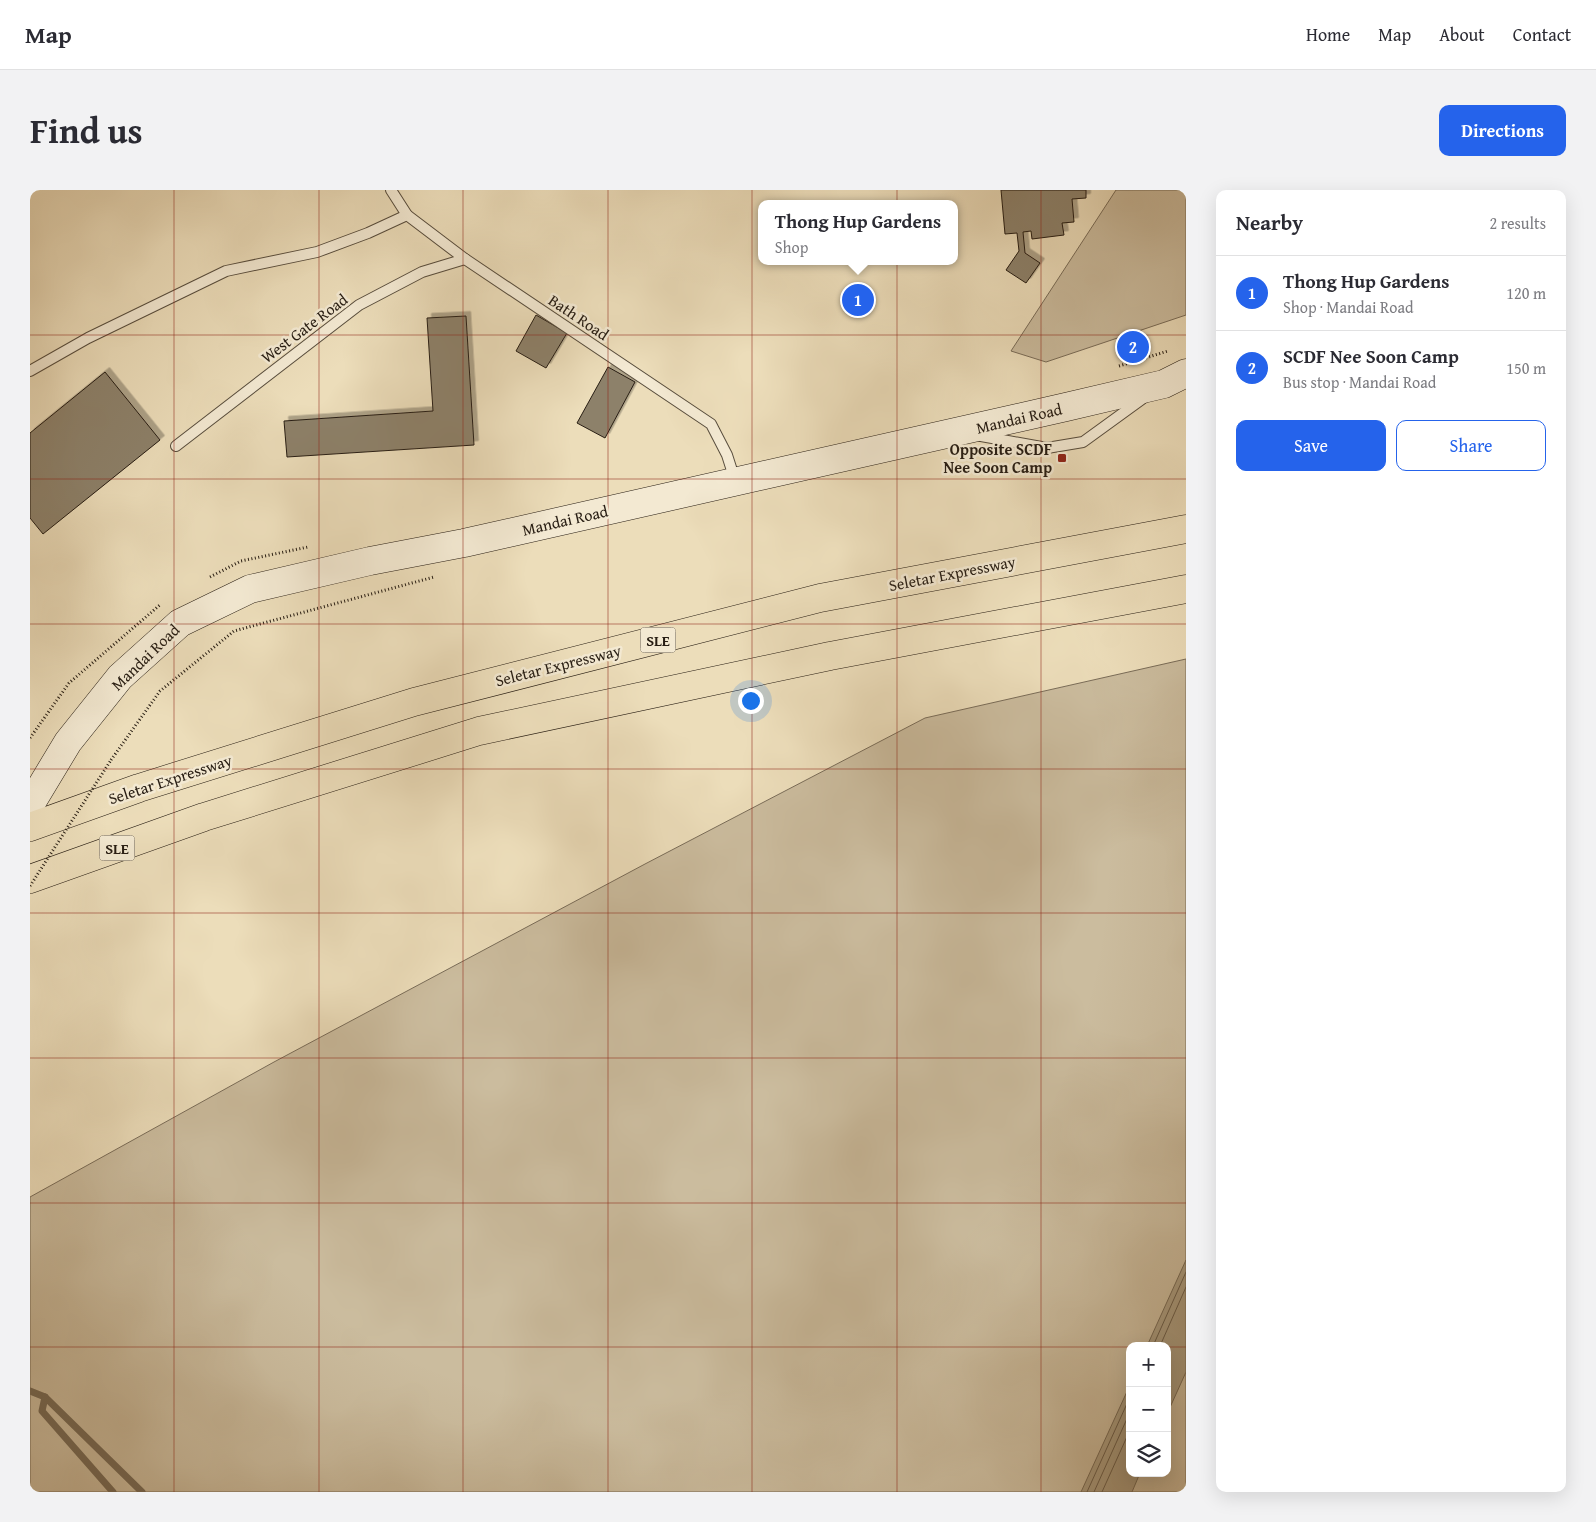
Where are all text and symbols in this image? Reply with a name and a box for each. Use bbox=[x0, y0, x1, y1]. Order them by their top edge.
text: Map bbox=[25, 17, 72, 52]
text: Home bbox=[1306, 21, 1350, 48]
text: Map bbox=[1378, 21, 1411, 48]
text: About bbox=[1439, 21, 1485, 48]
text: Contact bbox=[1513, 21, 1571, 48]
text: Find us bbox=[30, 105, 143, 156]
button: Directions bbox=[1439, 105, 1566, 156]
popup bbox=[758, 200, 958, 265]
text: Thong Hup Gardens bbox=[775, 207, 941, 235]
text: Nearby bbox=[1236, 207, 1303, 238]
text: 2 results bbox=[1489, 211, 1546, 235]
text: Shop bbox=[775, 235, 808, 259]
text: Thong Hup Gardens bbox=[1283, 267, 1449, 295]
pin: 1 bbox=[842, 281, 874, 319]
text: 1 bbox=[1248, 281, 1256, 305]
text: 120 m bbox=[1506, 281, 1546, 305]
street label: West Gate Road bbox=[256, 287, 353, 369]
street label: Bath Road bbox=[544, 288, 614, 346]
text: Shop · Mandai Road bbox=[1283, 295, 1414, 319]
pin: 2 bbox=[1117, 328, 1149, 366]
text: SCDF Nee Soon Camp bbox=[1283, 342, 1459, 370]
text: 2 bbox=[1248, 356, 1256, 380]
text: 150 m bbox=[1506, 356, 1546, 380]
text: Bus stop · Mandai Road bbox=[1283, 370, 1436, 394]
street label: Mandai Road bbox=[974, 396, 1065, 440]
button: Save bbox=[1236, 420, 1386, 471]
button: Share bbox=[1396, 420, 1546, 471]
place label: Opposite SCDF Nee Soon Camp bbox=[944, 437, 1052, 479]
marker: Opposite SCDF Nee Soon Camp bbox=[1056, 452, 1068, 464]
street label: Mandai Road bbox=[520, 498, 611, 542]
street label: Seletar Expressway bbox=[887, 549, 1018, 597]
street label: Mandai Road bbox=[105, 618, 185, 696]
road number: SLE bbox=[640, 628, 676, 652]
street label: Seletar Expressway bbox=[493, 638, 623, 692]
your location bbox=[738, 688, 764, 714]
street label: Seletar Expressway bbox=[105, 748, 235, 810]
road number: SLE bbox=[100, 836, 134, 860]
map controls bbox=[1126, 1342, 1171, 1477]
button: + bbox=[1126, 1342, 1171, 1387]
button: − bbox=[1126, 1387, 1171, 1432]
button: layers bbox=[1126, 1432, 1171, 1477]

